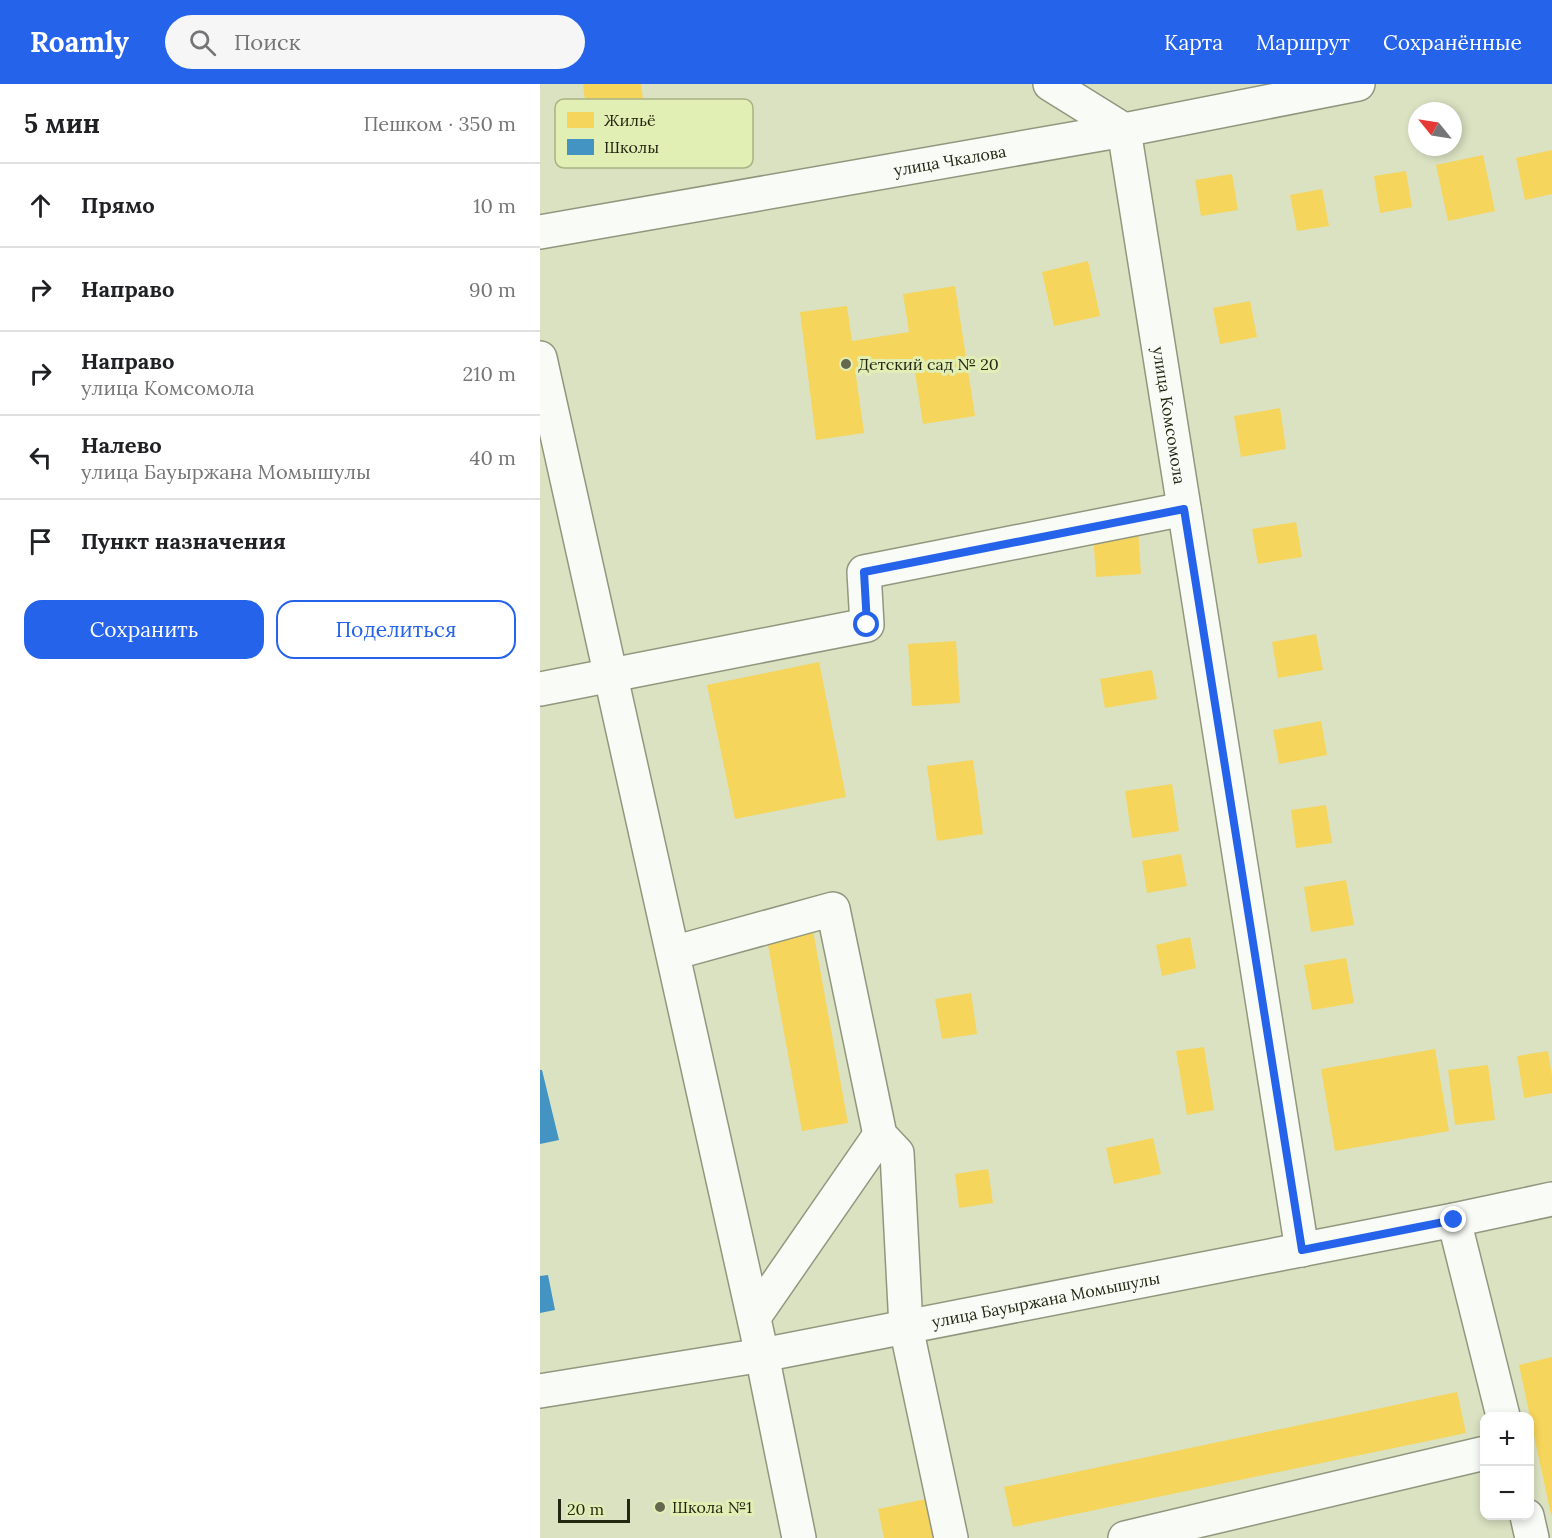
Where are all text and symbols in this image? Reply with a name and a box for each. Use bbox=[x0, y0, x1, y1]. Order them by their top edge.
search box bbox=[165, 15, 585, 69]
text: Roamly bbox=[30, 24, 129, 60]
icon: search bbox=[186, 26, 219, 59]
text: Поиск bbox=[234, 28, 301, 56]
text: Карта bbox=[1164, 29, 1223, 56]
text: Маршрут bbox=[1256, 29, 1350, 56]
text: Сохранённые bbox=[1383, 29, 1522, 56]
legend bbox=[555, 99, 753, 168]
north arrow bbox=[1408, 102, 1462, 156]
text: 5 мин bbox=[24, 107, 100, 140]
text: Жильё bbox=[604, 110, 656, 130]
text: Пешком · 350 m bbox=[364, 111, 516, 136]
text: Школы bbox=[604, 137, 659, 157]
street label: улица Чкалова bbox=[892, 141, 1008, 180]
icon: ahead bbox=[24, 189, 57, 222]
text: Прямо bbox=[81, 191, 155, 219]
text: 10 m bbox=[473, 193, 516, 218]
icon: right bbox=[24, 273, 57, 306]
text: Направо bbox=[81, 275, 175, 303]
text: 90 m bbox=[469, 277, 516, 302]
street label: улица Комсомола bbox=[1149, 345, 1190, 485]
text: Направо bbox=[81, 347, 175, 375]
place label: Детский сад № 20 bbox=[858, 354, 999, 374]
icon: right bbox=[24, 357, 57, 390]
marker: Детский сад № 20 bbox=[839, 357, 853, 371]
text: 210 m bbox=[462, 361, 516, 386]
text: улица Комсомола bbox=[81, 375, 254, 400]
text: Налево bbox=[81, 431, 162, 459]
icon: left bbox=[24, 441, 57, 474]
text: 40 m bbox=[470, 445, 516, 470]
text: улица Бауыржана Момышулы bbox=[81, 459, 371, 484]
icon: arrive bbox=[24, 525, 57, 558]
text: Пункт назначения bbox=[81, 527, 286, 555]
button: Сохранить bbox=[24, 600, 264, 659]
button: Поделиться bbox=[276, 600, 516, 659]
route start bbox=[853, 611, 879, 637]
route end bbox=[1440, 1206, 1466, 1232]
street label: улица Бауыржана Момышулы bbox=[930, 1268, 1162, 1332]
map controls bbox=[1480, 1412, 1534, 1520]
button: + bbox=[1480, 1412, 1534, 1466]
button: − bbox=[1480, 1466, 1534, 1520]
scale bar bbox=[558, 1496, 630, 1524]
place label: Школа №1 bbox=[672, 1497, 752, 1517]
text: 20 m bbox=[567, 1499, 604, 1519]
marker: Школа №1 bbox=[653, 1500, 667, 1514]

